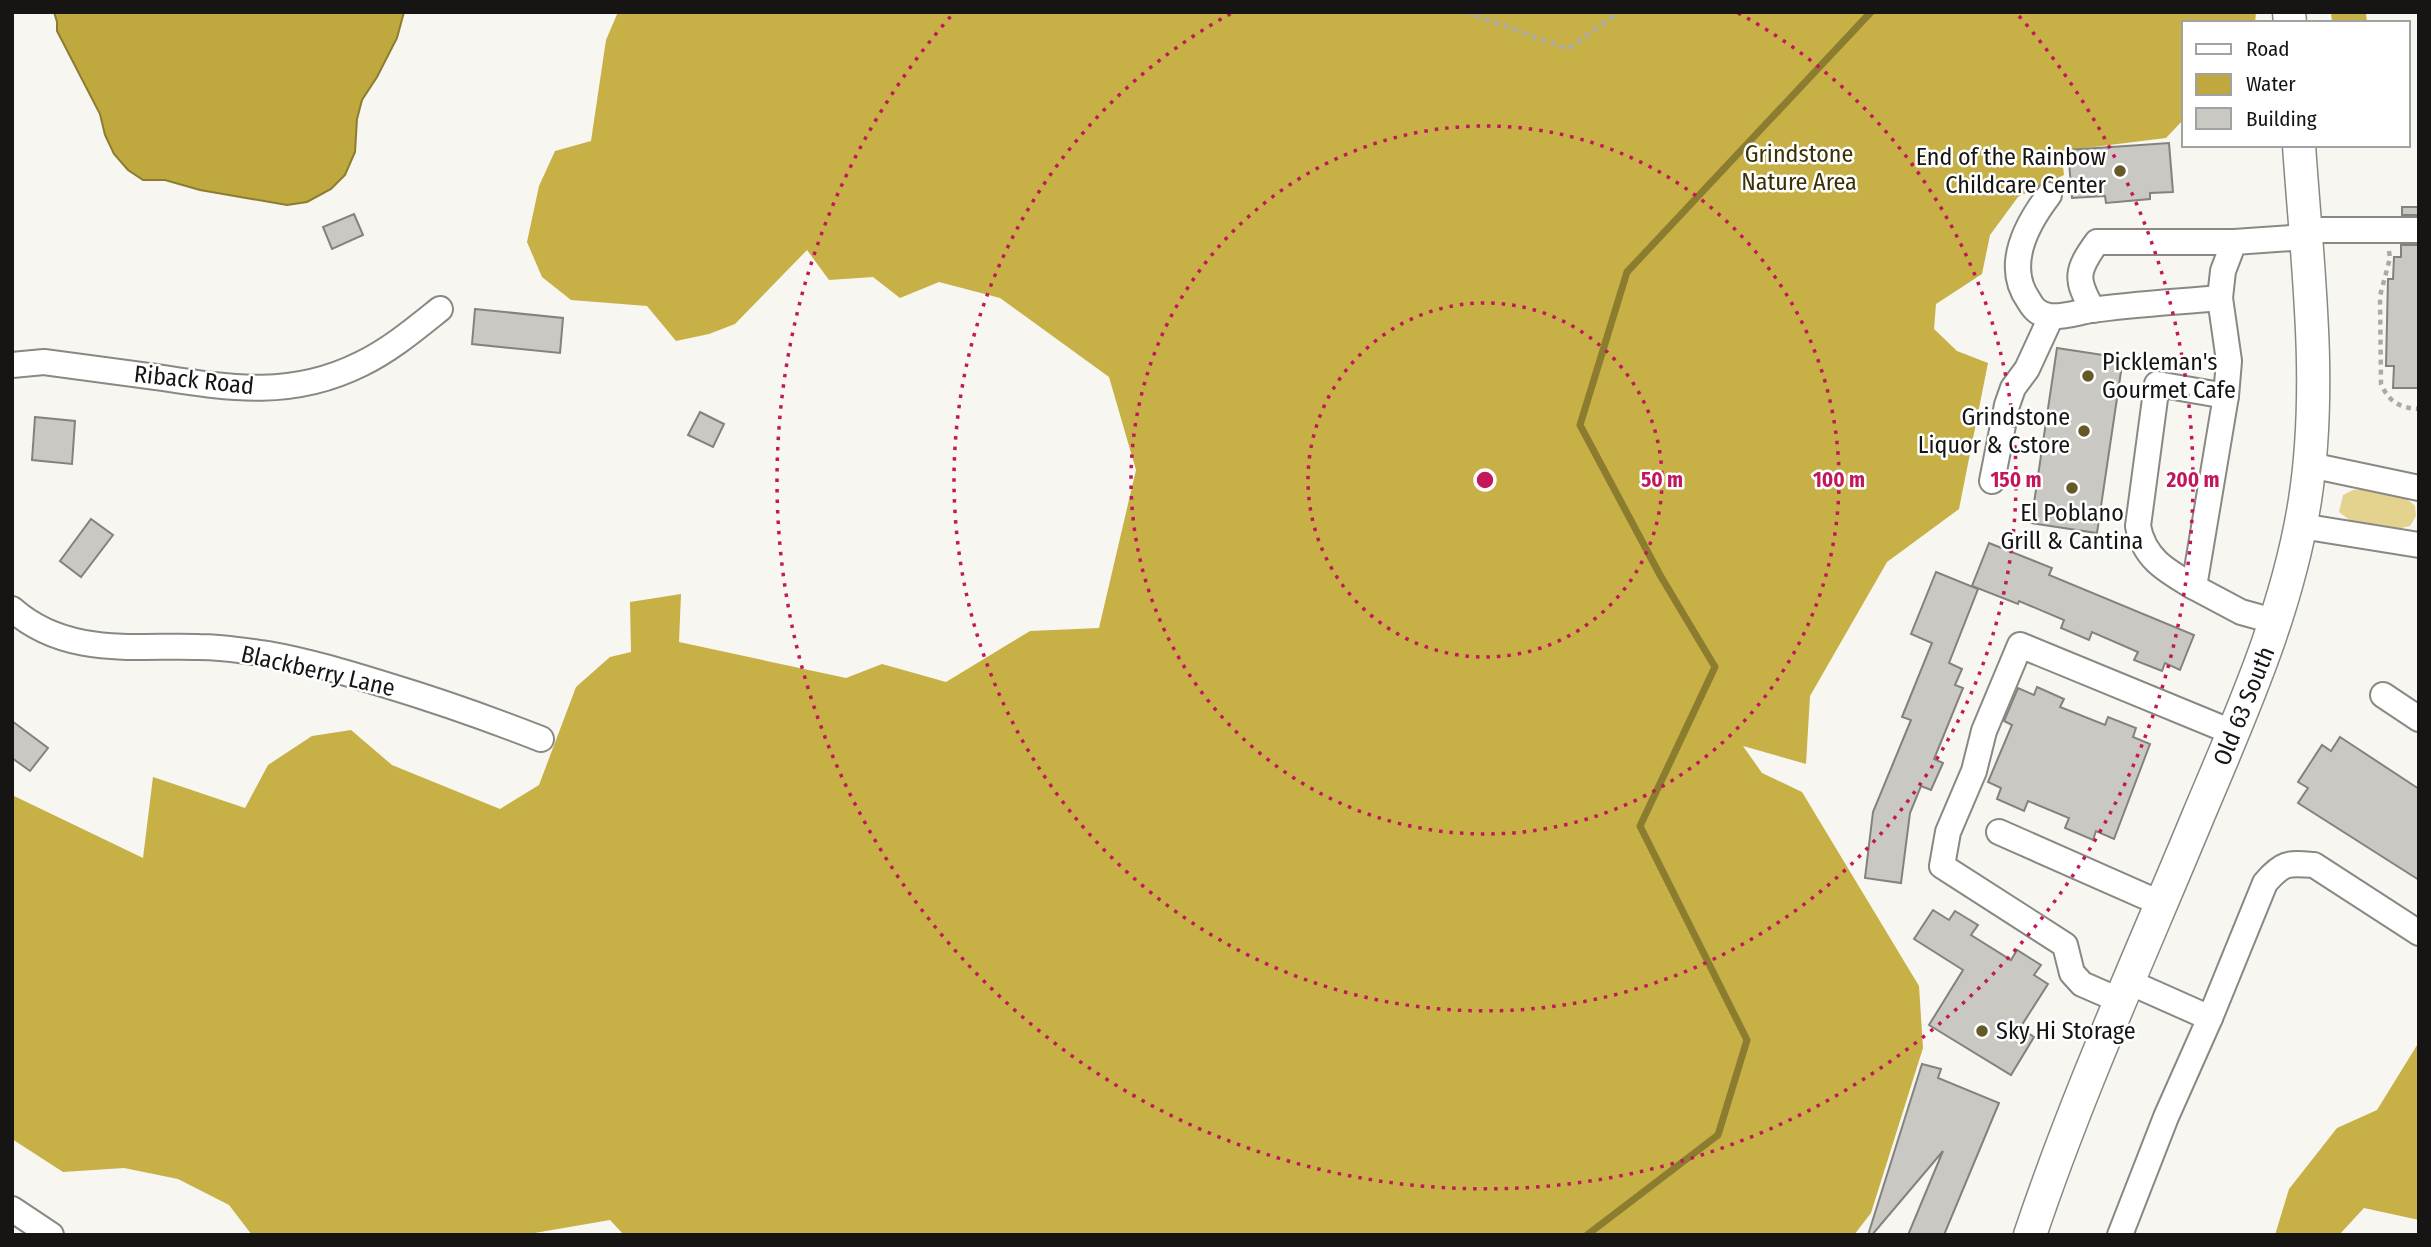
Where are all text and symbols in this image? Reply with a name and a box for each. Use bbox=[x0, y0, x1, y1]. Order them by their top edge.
legend bbox=[2182, 21, 2410, 147]
text: Road bbox=[2246, 36, 2290, 62]
text: Water bbox=[2246, 71, 2296, 97]
text: Building bbox=[2246, 106, 2317, 132]
park label: Grindstone Nature Area bbox=[1741, 140, 1857, 196]
place label: End of the Rainbow Childcare Center bbox=[1916, 143, 2107, 199]
marker: End of the Rainbow Childcare Center bbox=[2112, 163, 2128, 179]
place label: Pickleman's Gourmet Cafe bbox=[2102, 348, 2236, 404]
street label: Riback Road bbox=[133, 360, 255, 400]
marker: Pickleman's Gourmet Cafe bbox=[2080, 368, 2096, 384]
place label: Grindstone Liquor & Cstore bbox=[1918, 403, 2070, 459]
marker: Grindstone Liquor & Cstore bbox=[2076, 423, 2092, 439]
text: 50 m bbox=[1641, 467, 1683, 493]
text: 100 m bbox=[1813, 467, 1865, 493]
text: 150 m bbox=[1990, 467, 2042, 493]
text: 200 m bbox=[2165, 467, 2220, 493]
centre of rings bbox=[1473, 468, 1497, 492]
marker: El Poblano Grill & Cantina bbox=[2064, 480, 2080, 496]
place label: El Poblano Grill & Cantina bbox=[2001, 499, 2143, 555]
street label: Blackberry Lane bbox=[238, 640, 398, 702]
street label: Old 63 South bbox=[2208, 643, 2280, 769]
place label: Sky Hi Storage bbox=[1996, 1017, 2136, 1045]
marker: Sky Hi Storage bbox=[1974, 1023, 1990, 1039]

